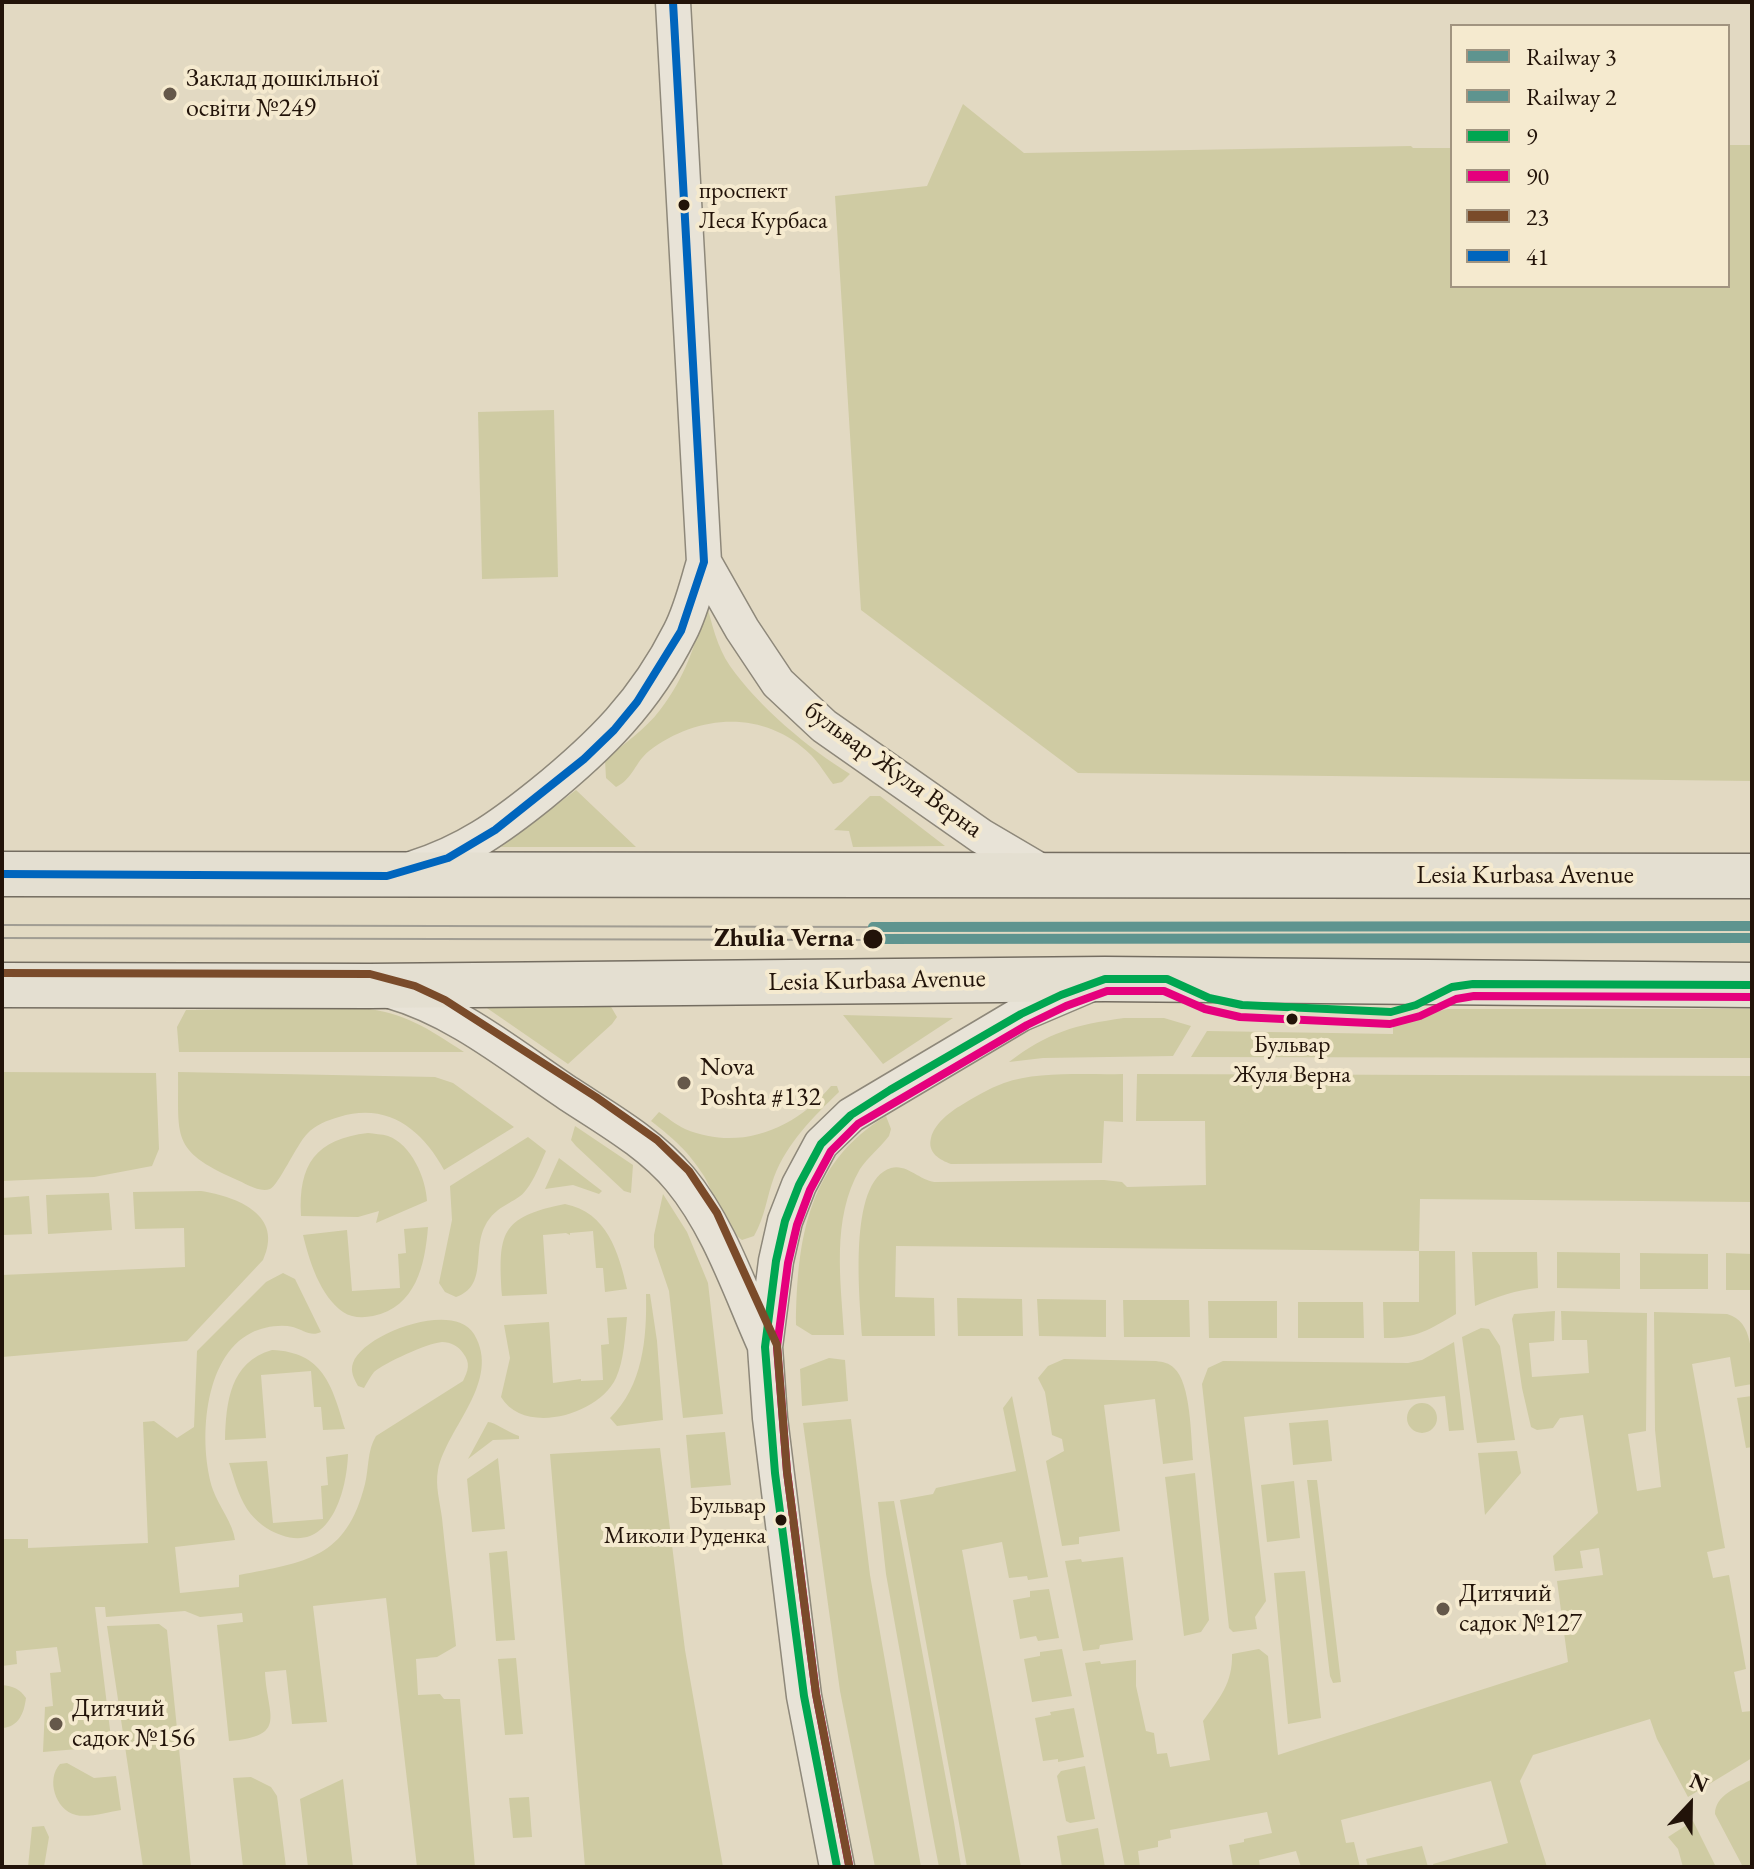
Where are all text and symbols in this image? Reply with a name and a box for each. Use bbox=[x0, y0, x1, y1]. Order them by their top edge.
legend bbox=[1450, 24, 1730, 288]
text: Railway 3 bbox=[1526, 41, 1617, 72]
place label: Заклад дошкільної освіти №249 bbox=[186, 63, 379, 124]
text: Railway 2 bbox=[1526, 81, 1617, 112]
marker: Заклад дошкільної освіти №249 bbox=[161, 85, 179, 103]
text: 9 bbox=[1526, 121, 1538, 152]
text: 90 bbox=[1526, 161, 1549, 192]
place label: проспект Леся Курбаса bbox=[699, 177, 828, 233]
marker: проспект Леся Курбаса bbox=[676, 197, 692, 213]
text: 23 bbox=[1526, 201, 1549, 232]
text: 41 bbox=[1526, 241, 1549, 272]
street label: бульвар Жуля Верна bbox=[798, 695, 988, 845]
street label: Lesia Kurbasa Avenue bbox=[1416, 860, 1634, 892]
place label: Zhulia Verna bbox=[714, 923, 854, 955]
marker: Zhulia Verna bbox=[861, 927, 885, 951]
street label: Lesia Kurbasa Avenue bbox=[768, 964, 986, 998]
marker: Бульвар Жуля Верна bbox=[1284, 1011, 1300, 1027]
place label: Бульвар Жуля Верна bbox=[1233, 1031, 1351, 1087]
place label: Nova Poshta #132 bbox=[700, 1052, 821, 1114]
marker: Nova Poshta #132 bbox=[675, 1074, 693, 1092]
place label: Бульвар Миколи Руденка bbox=[604, 1492, 766, 1548]
marker: Бульвар Миколи Руденка bbox=[773, 1512, 789, 1528]
place label: Дитячий садок №127 bbox=[1459, 1578, 1582, 1640]
marker: Дитячий садок №127 bbox=[1434, 1600, 1452, 1618]
place label: Дитячий садок №156 bbox=[72, 1693, 195, 1754]
marker: Дитячий садок №156 bbox=[47, 1715, 65, 1733]
north arrow bbox=[1650, 1765, 1730, 1845]
text: N bbox=[1685, 1766, 1713, 1799]

